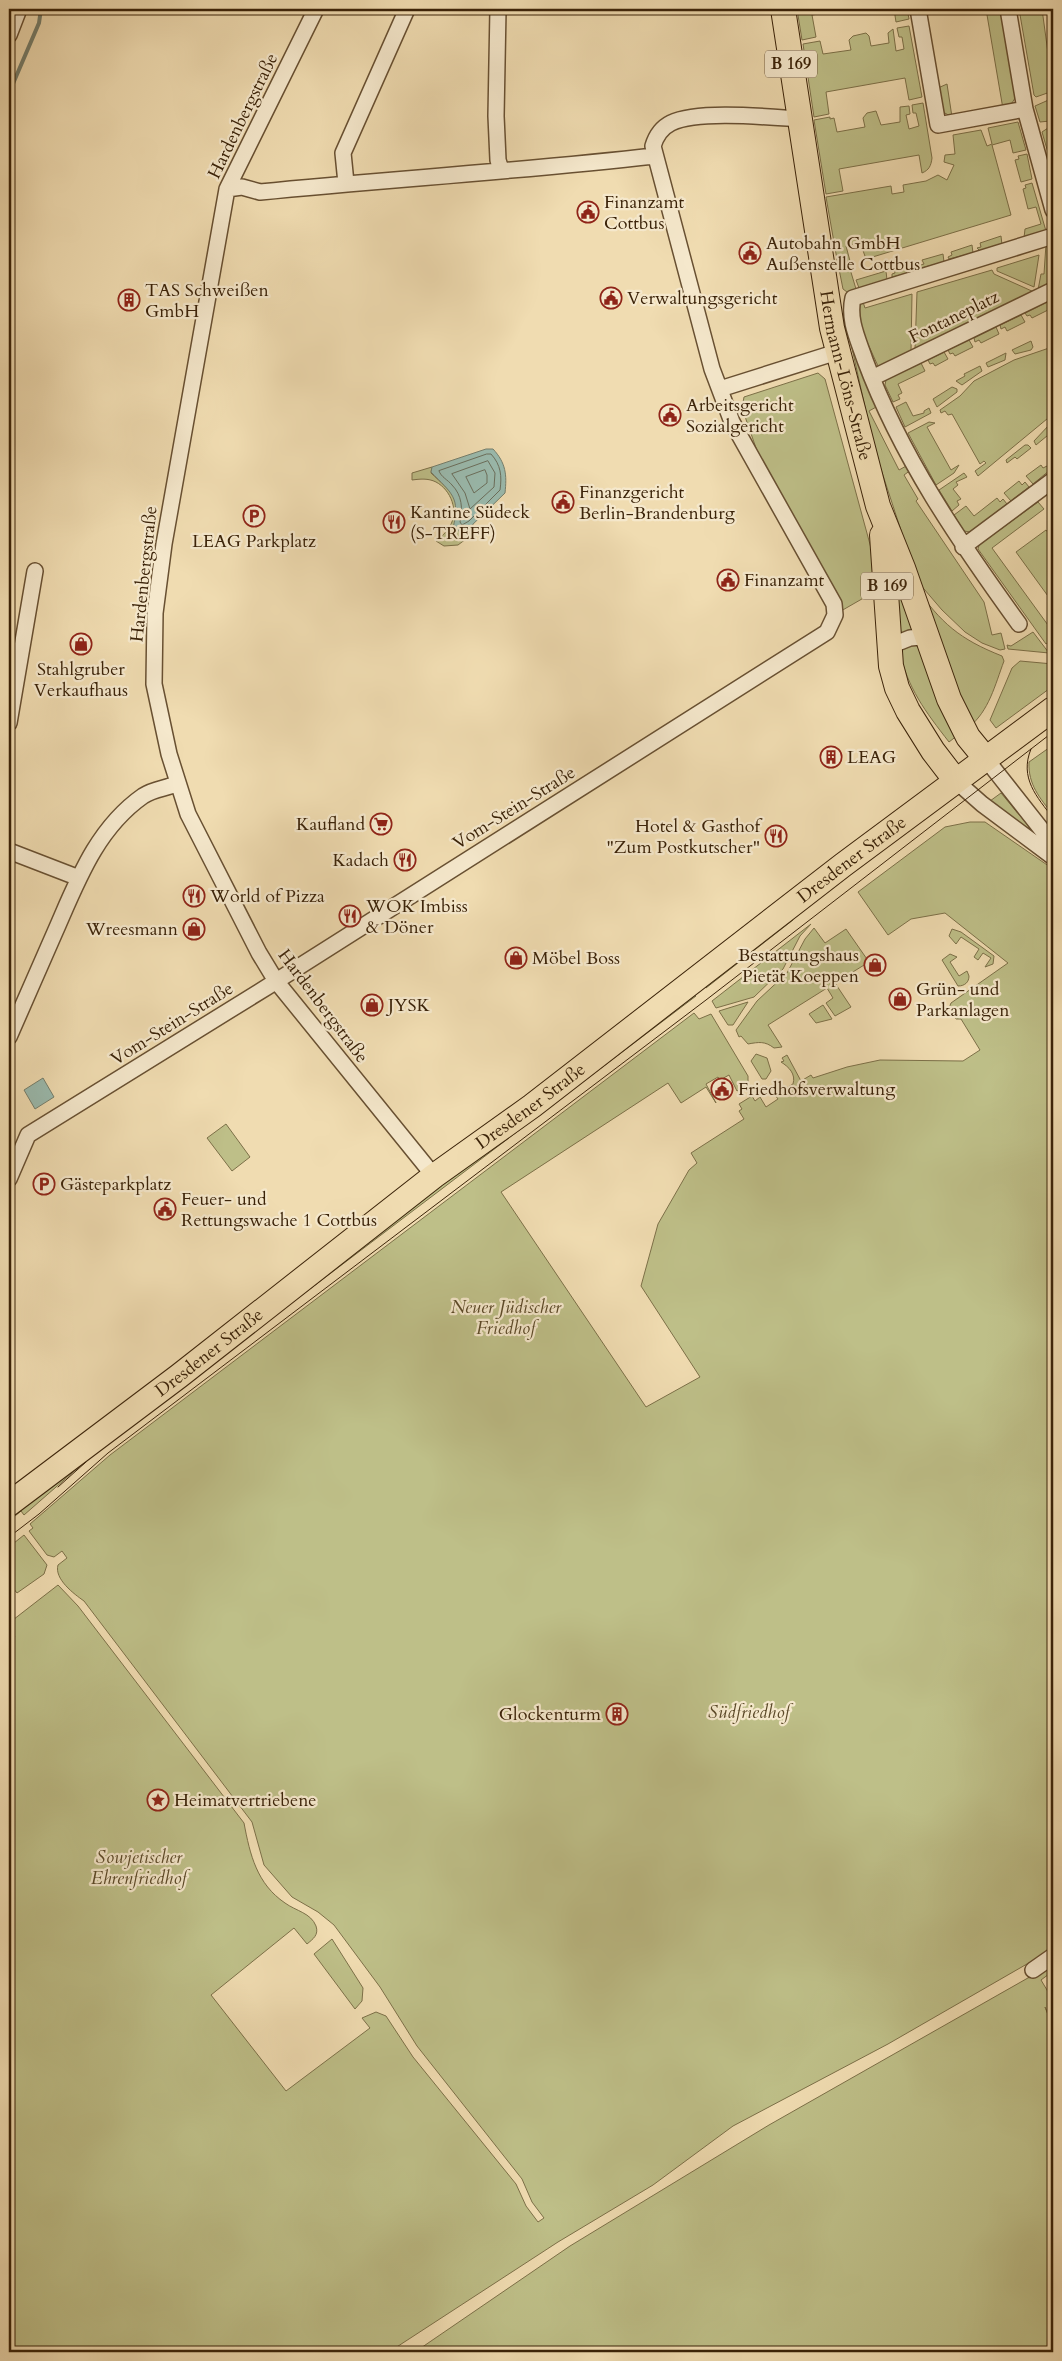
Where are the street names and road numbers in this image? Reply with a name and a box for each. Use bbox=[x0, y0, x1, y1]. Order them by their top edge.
street label: Hardenbergstraße bbox=[202, 49, 284, 183]
road number: B 169 bbox=[765, 51, 817, 78]
street label: Fontaneplatz bbox=[905, 284, 1003, 350]
street label: Hermann-Löns-Straße bbox=[814, 289, 878, 463]
street label: Hardenbergstraße bbox=[124, 505, 164, 643]
road number: B 169 bbox=[861, 572, 913, 600]
street label: Vom-Stein-Straße bbox=[448, 760, 580, 856]
street label: Dresdener Straße bbox=[792, 810, 911, 909]
street label: Hardenbergstraße bbox=[272, 944, 374, 1068]
street label: Vom-Stein-Straße bbox=[106, 976, 238, 1072]
street label: Dresdener Straße bbox=[470, 1057, 590, 1155]
street label: Dresdener Straße bbox=[150, 1302, 268, 1402]

